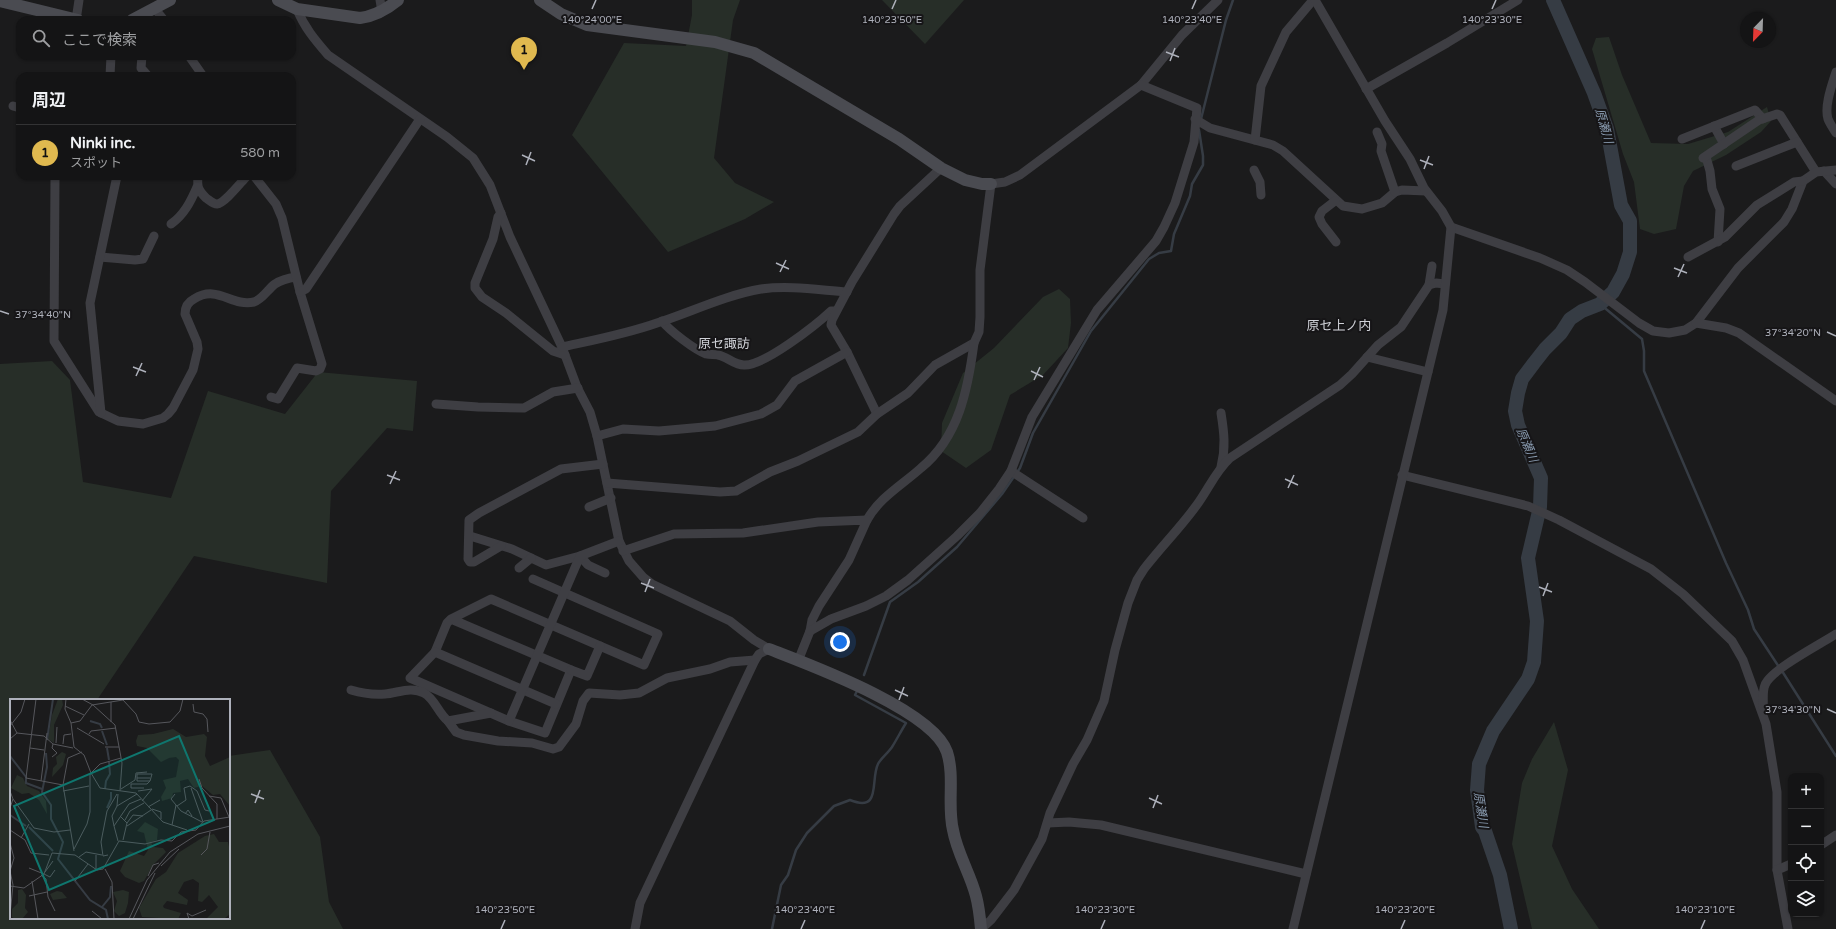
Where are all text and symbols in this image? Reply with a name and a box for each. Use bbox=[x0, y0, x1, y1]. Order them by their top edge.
north arrow bbox=[1740, 12, 1776, 48]
text: 140°24'00"E bbox=[562, 14, 622, 26]
text: 140°23'50"E bbox=[862, 14, 922, 26]
text: 140°23'40"E bbox=[1162, 14, 1222, 26]
text: 140°23'30"E bbox=[1462, 14, 1522, 26]
search box bbox=[16, 16, 296, 60]
icon: search bbox=[30, 27, 52, 49]
text: ここで検索 bbox=[62, 31, 137, 49]
pin: 1 bbox=[511, 37, 537, 70]
text: 周辺 bbox=[32, 90, 66, 111]
water label: 原瀬川 bbox=[1592, 107, 1616, 147]
text: Ninki inc. bbox=[70, 134, 135, 152]
text: 1 bbox=[41, 145, 49, 161]
text: 580 m bbox=[240, 145, 280, 161]
text: スポット bbox=[70, 155, 122, 171]
text: 37°34'40"N bbox=[15, 309, 71, 321]
district label: 原セ上ノ内 bbox=[1306, 318, 1372, 334]
text: 37°34'20"N bbox=[1765, 327, 1821, 339]
district label: 原セ諏訪 bbox=[698, 336, 750, 352]
water label: 原瀬川 bbox=[1514, 426, 1541, 466]
your location bbox=[830, 632, 850, 652]
inset map bbox=[10, 699, 230, 919]
text: 37°34'30"N bbox=[1765, 704, 1821, 716]
map controls bbox=[1788, 773, 1824, 917]
button: + bbox=[1788, 773, 1824, 809]
water label: 原瀬川 bbox=[1471, 791, 1491, 831]
button: − bbox=[1788, 809, 1824, 845]
button: locate bbox=[1788, 845, 1824, 881]
button: layers bbox=[1788, 881, 1824, 917]
text: 140°23'50"E bbox=[475, 904, 535, 916]
text: 140°23'40"E bbox=[775, 904, 835, 916]
text: 140°23'30"E bbox=[1075, 904, 1135, 916]
text: 140°23'20"E bbox=[1375, 904, 1435, 916]
text: 140°23'10"E bbox=[1675, 904, 1735, 916]

